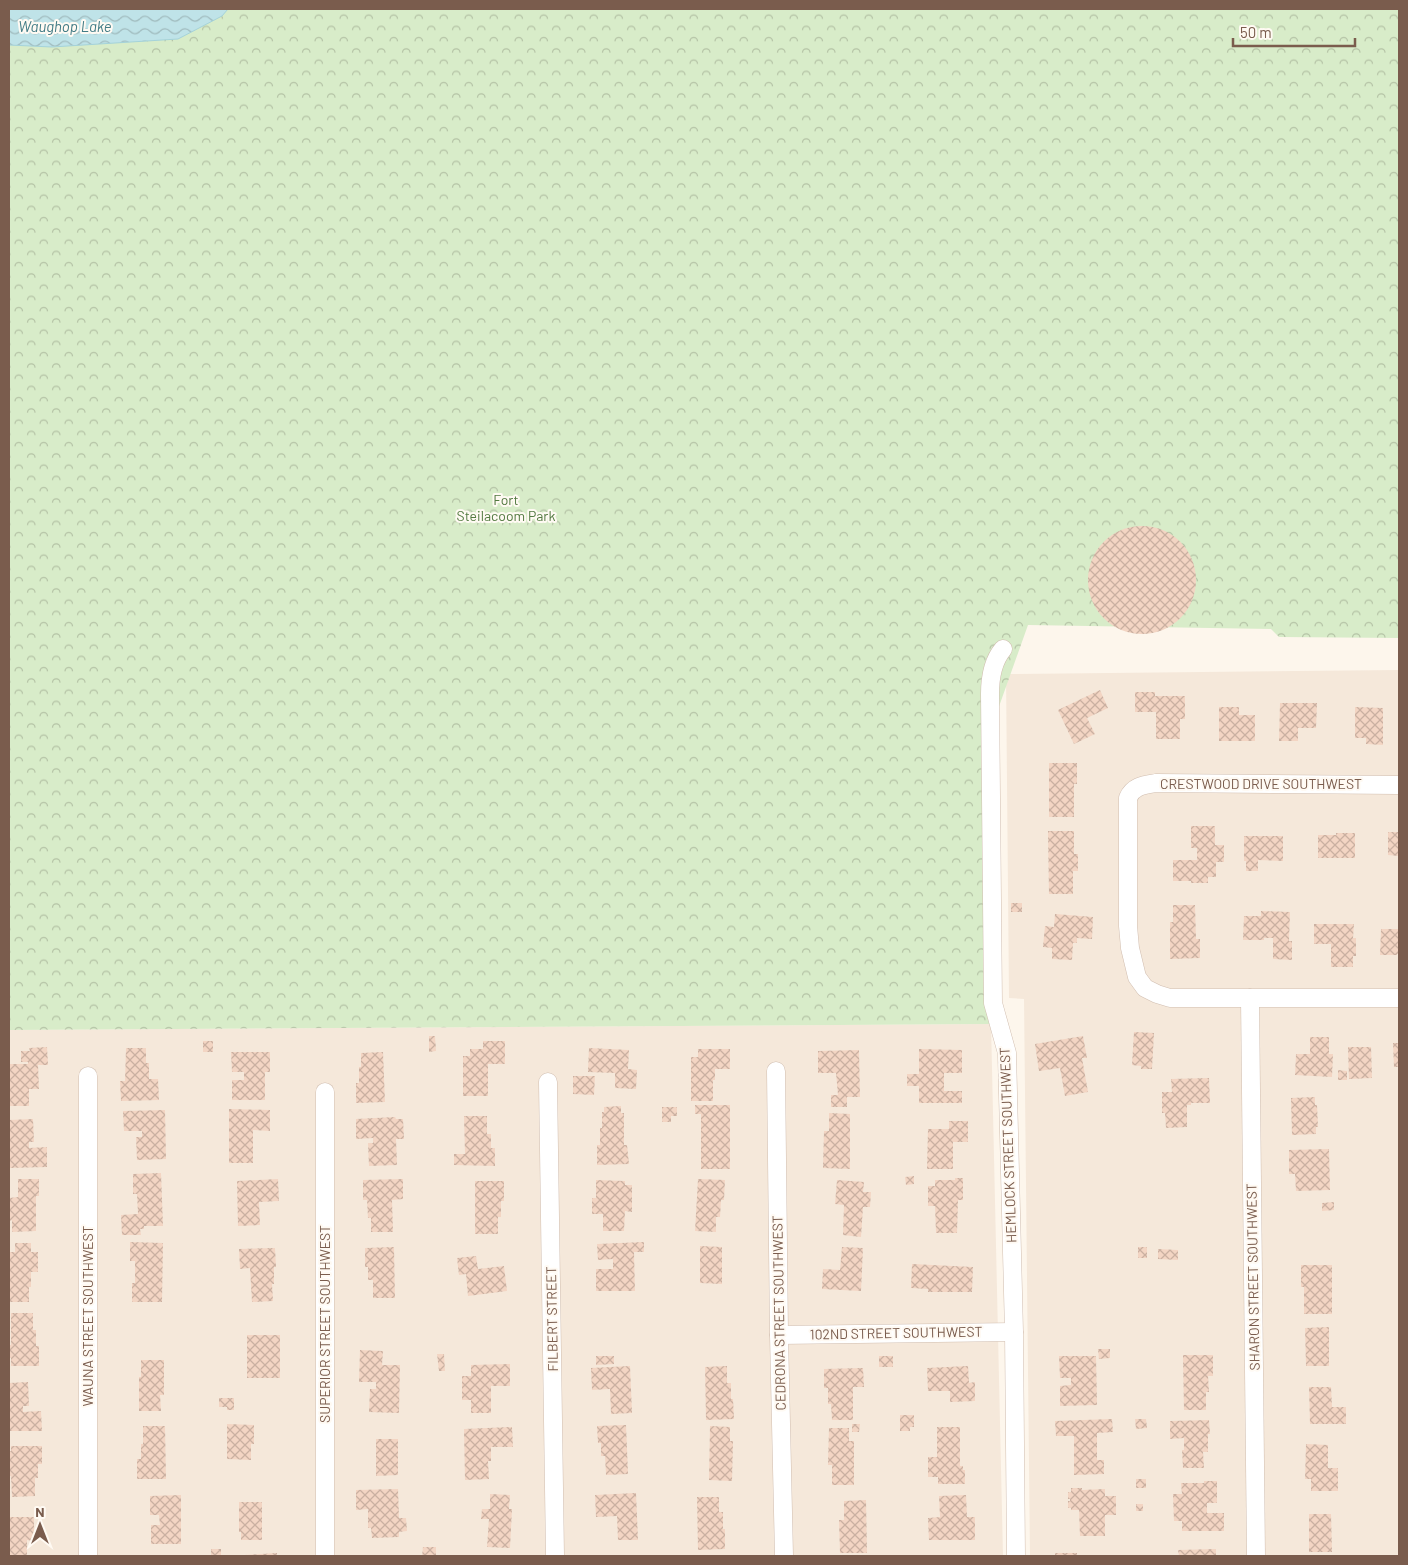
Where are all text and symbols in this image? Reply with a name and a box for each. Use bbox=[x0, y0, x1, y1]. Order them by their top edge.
scale bar bbox=[1233, 15, 1356, 47]
water label: Waughop Lake bbox=[18, 17, 112, 35]
text: 50 m bbox=[1240, 23, 1272, 41]
park label: Fort Steilacoom Park bbox=[457, 491, 555, 524]
street label: CRESTWOOD DRIVE SOUTHWEST bbox=[1160, 775, 1362, 792]
street label: HEMLOCK STREET SOUTHWEST bbox=[996, 1047, 1019, 1243]
street label: SHARON STREET SOUTHWEST bbox=[1242, 1183, 1263, 1371]
street label: CEDRONA STREET SOUTHWEST bbox=[768, 1215, 789, 1411]
street label: SUPERIOR STREET SOUTHWEST bbox=[316, 1225, 333, 1423]
street label: WAUNA STREET SOUTHWEST bbox=[79, 1226, 96, 1406]
street label: FILBERT STREET bbox=[542, 1266, 561, 1372]
street label: 102ND STREET SOUTHWEST bbox=[810, 1322, 982, 1343]
north arrow bbox=[15, 1500, 65, 1550]
text: N bbox=[35, 1503, 45, 1520]

